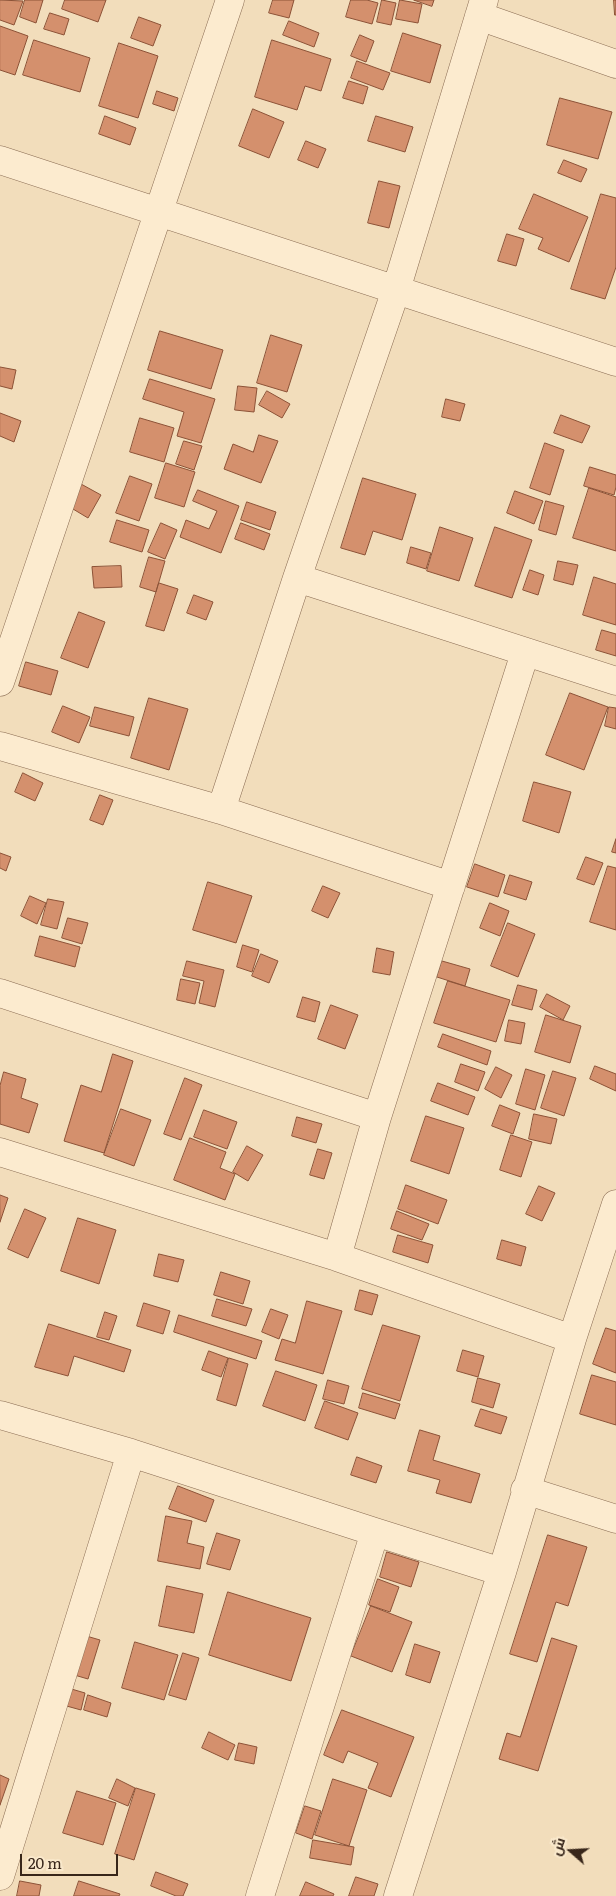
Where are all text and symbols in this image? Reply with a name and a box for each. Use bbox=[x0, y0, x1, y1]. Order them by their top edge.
north arrow bbox=[546, 1826, 596, 1876]
text: ش bbox=[544, 1834, 569, 1858]
scale bar bbox=[22, 1844, 120, 1876]
text: 20 m bbox=[28, 1851, 62, 1874]

